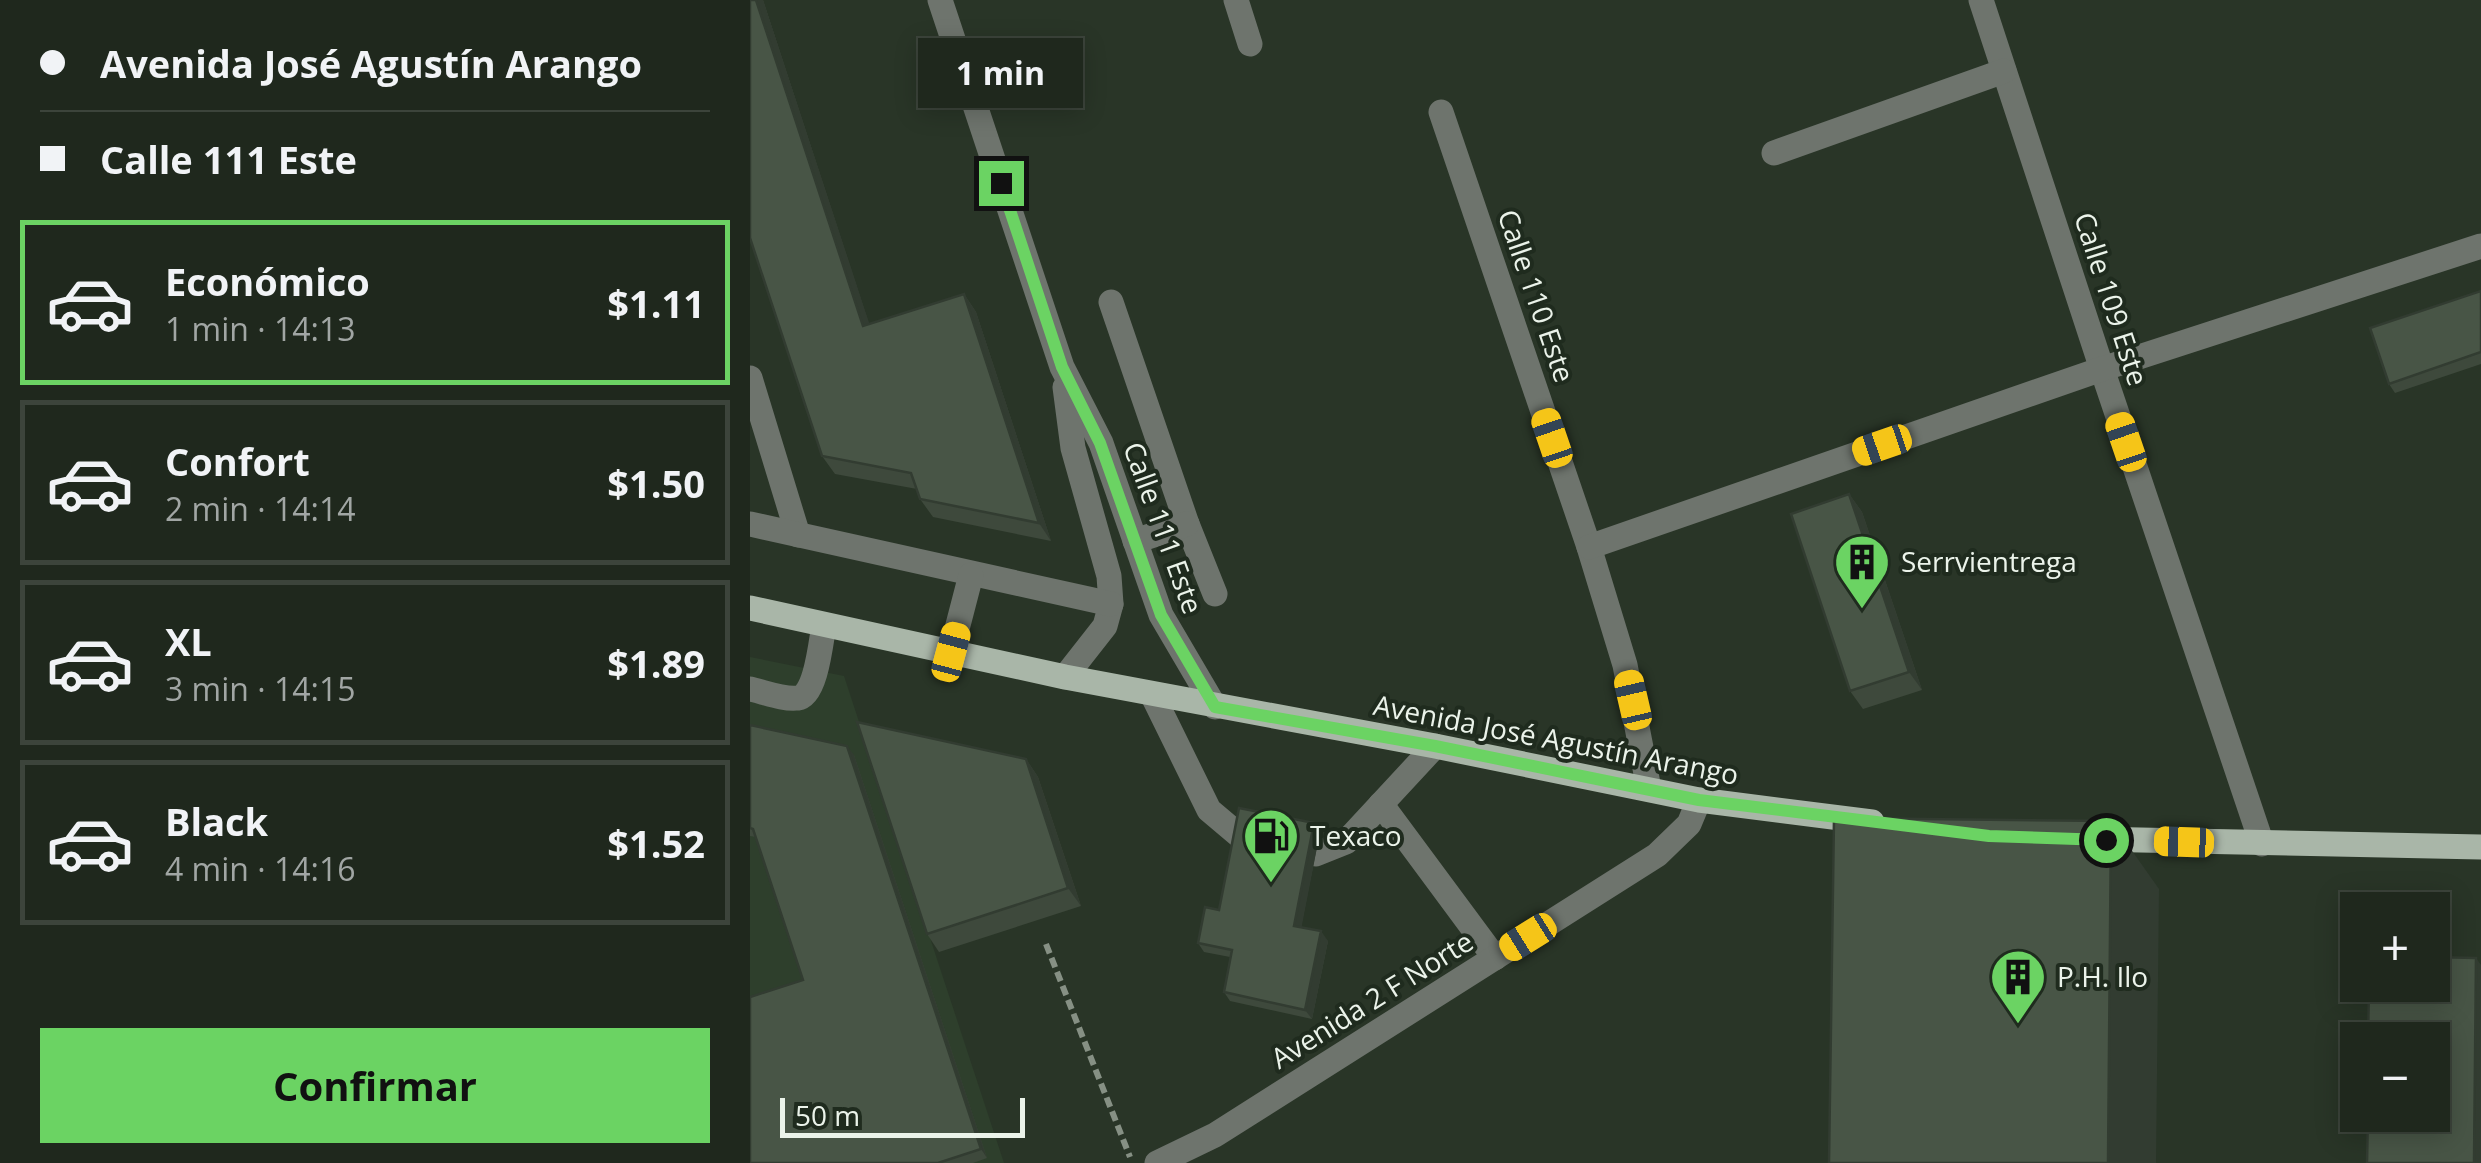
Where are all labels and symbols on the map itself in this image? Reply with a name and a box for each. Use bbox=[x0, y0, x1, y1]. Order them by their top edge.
callout: 1 min bbox=[918, 38, 1084, 108]
route end bbox=[979, 161, 1024, 206]
street label: Calle 110 Este bbox=[1490, 204, 1584, 387]
street label: Calle 109 Este bbox=[2066, 207, 2158, 390]
car bbox=[1528, 405, 1576, 471]
car bbox=[2102, 409, 2150, 475]
car bbox=[1849, 421, 1915, 469]
street label: Calle 111 Este bbox=[1115, 436, 1213, 619]
building icon: Serrvientrega bbox=[1832, 532, 1892, 611]
place label: Serrvientrega bbox=[1901, 542, 2077, 580]
car bbox=[929, 619, 973, 685]
car bbox=[1612, 667, 1654, 733]
street label: Avenida José Agustín Arango bbox=[1370, 685, 1742, 793]
fuel station icon: Texaco bbox=[1241, 806, 1301, 885]
place label: Texaco bbox=[1310, 816, 1402, 854]
route start bbox=[2084, 818, 2129, 863]
car bbox=[2153, 826, 2215, 858]
car bbox=[1495, 908, 1561, 966]
street label: Avenida 2 F Norte bbox=[1263, 922, 1480, 1077]
building icon: P.H. Ilo bbox=[1988, 947, 2048, 1026]
place label: P.H. Ilo bbox=[2057, 957, 2148, 995]
scale bar bbox=[780, 1093, 1025, 1138]

